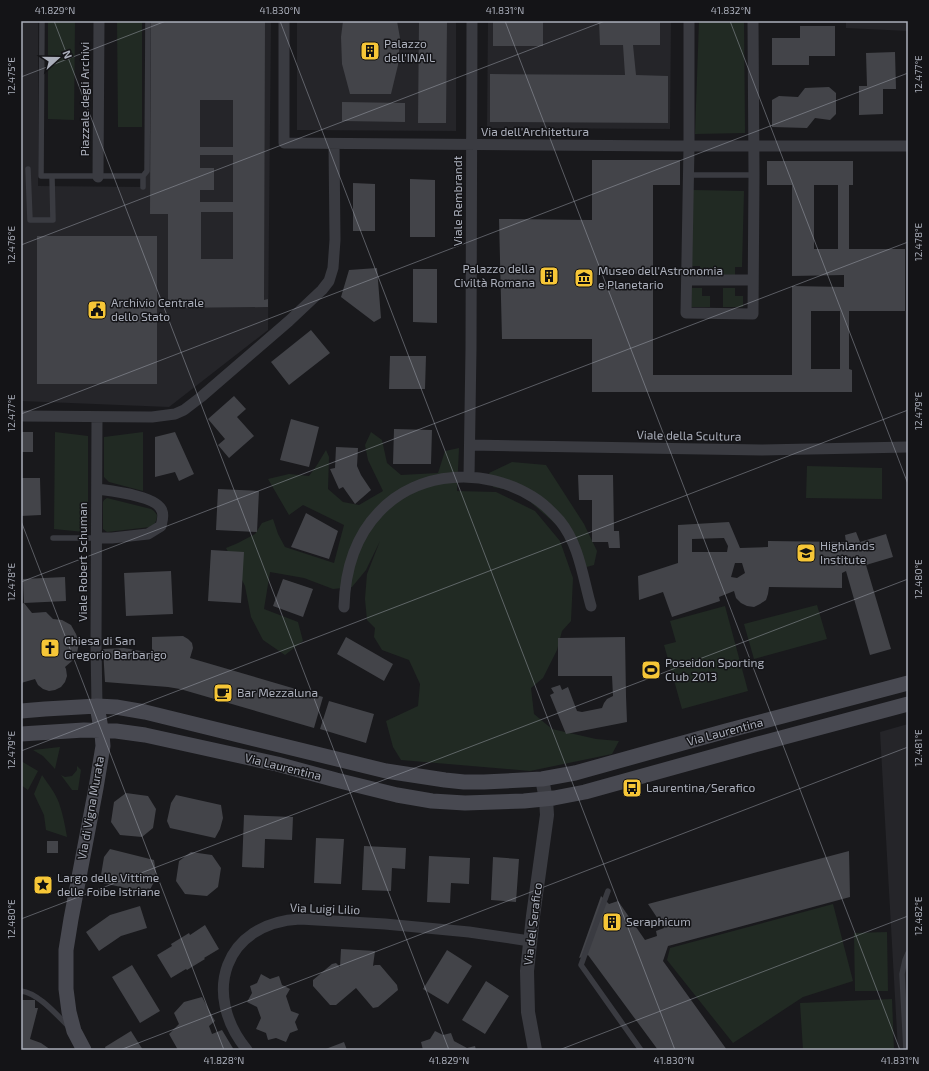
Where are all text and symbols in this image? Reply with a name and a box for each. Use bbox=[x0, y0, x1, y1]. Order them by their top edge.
text: 41.829°N bbox=[35, 4, 75, 16]
text: 41.830°N bbox=[260, 4, 300, 16]
text: 41.831°N bbox=[486, 4, 524, 16]
text: 41.832°N bbox=[711, 4, 751, 16]
place label: Palazzo dell'INAIL bbox=[384, 36, 435, 64]
north arrow bbox=[38, 38, 78, 78]
building icon: Palazzo dell'INAIL bbox=[359, 40, 381, 62]
street label: Piazzale degli Archivi bbox=[77, 42, 91, 156]
text: N bbox=[60, 48, 75, 60]
text: 12.477°E bbox=[912, 55, 924, 93]
text: 12.475°E bbox=[5, 57, 17, 95]
street label: Via dell'Architettura bbox=[481, 124, 589, 138]
street label: Viale Rembrandt bbox=[450, 155, 464, 246]
text: 12.478°E bbox=[912, 222, 924, 261]
text: 12.476°E bbox=[5, 226, 17, 264]
place label: Palazzo della Civiltà Romana bbox=[454, 261, 535, 289]
place label: Museo dell'Astronomia e Planetario bbox=[598, 263, 723, 291]
building icon: Palazzo della Civiltà Romana bbox=[538, 265, 560, 287]
museum icon: Museo dell'Astronomia e Planetario bbox=[573, 267, 595, 289]
place label: Archivio Centrale dello Stato bbox=[111, 295, 204, 323]
public building icon: Archivio Centrale dello Stato bbox=[86, 299, 108, 321]
text: 12.479°E bbox=[912, 392, 924, 430]
text: 12.477°E bbox=[5, 394, 17, 432]
street label: Viale della Scultura bbox=[636, 427, 742, 443]
street label: Viale Robert Schuman bbox=[75, 502, 89, 622]
place label: Highlands Institute bbox=[820, 538, 875, 566]
school or university icon: Highlands Institute bbox=[795, 542, 817, 564]
text: 12.480°E bbox=[912, 559, 924, 599]
text: 12.478°E bbox=[5, 562, 17, 601]
place label: Chiesa di San Gregorio Barbarigo bbox=[64, 633, 167, 661]
church icon: Chiesa di San Gregorio Barbarigo bbox=[39, 637, 61, 659]
place label: Poseidon Sporting Club 2013 bbox=[665, 655, 765, 683]
sports icon: Poseidon Sporting Club 2013 bbox=[640, 659, 662, 681]
cafe icon: Bar Mezzaluna bbox=[212, 682, 234, 704]
place label: Bar Mezzaluna bbox=[237, 685, 318, 699]
street label: Via Laurentina bbox=[685, 714, 764, 748]
text: 12.481°E bbox=[912, 729, 924, 767]
text: 12.479°E bbox=[5, 731, 17, 769]
street label: Via Laurentina bbox=[244, 750, 323, 782]
street label: Via di Vigna Murata bbox=[74, 755, 106, 861]
bus stop icon: Laurentina/Serafico bbox=[621, 777, 643, 799]
place label: Laurentina/Serafico bbox=[646, 780, 756, 794]
place label: Largo delle Vittime delle Foibe Istriane bbox=[57, 870, 160, 898]
place icon: Largo delle Vittime delle Foibe Istriane bbox=[32, 874, 54, 896]
street label: Via del Serafico bbox=[520, 882, 544, 966]
text: 12.482°E bbox=[912, 896, 924, 935]
text: 12.480°E bbox=[5, 899, 17, 939]
street label: Via Luigi Lilio bbox=[290, 900, 361, 916]
building icon: Seraphicum bbox=[601, 911, 623, 933]
place label: Seraphicum bbox=[626, 914, 691, 928]
text: 41.828°N bbox=[204, 1054, 244, 1066]
text: 41.829°N bbox=[429, 1054, 469, 1066]
text: 41.830°N bbox=[654, 1054, 694, 1066]
text: 41.831°N bbox=[881, 1054, 919, 1066]

